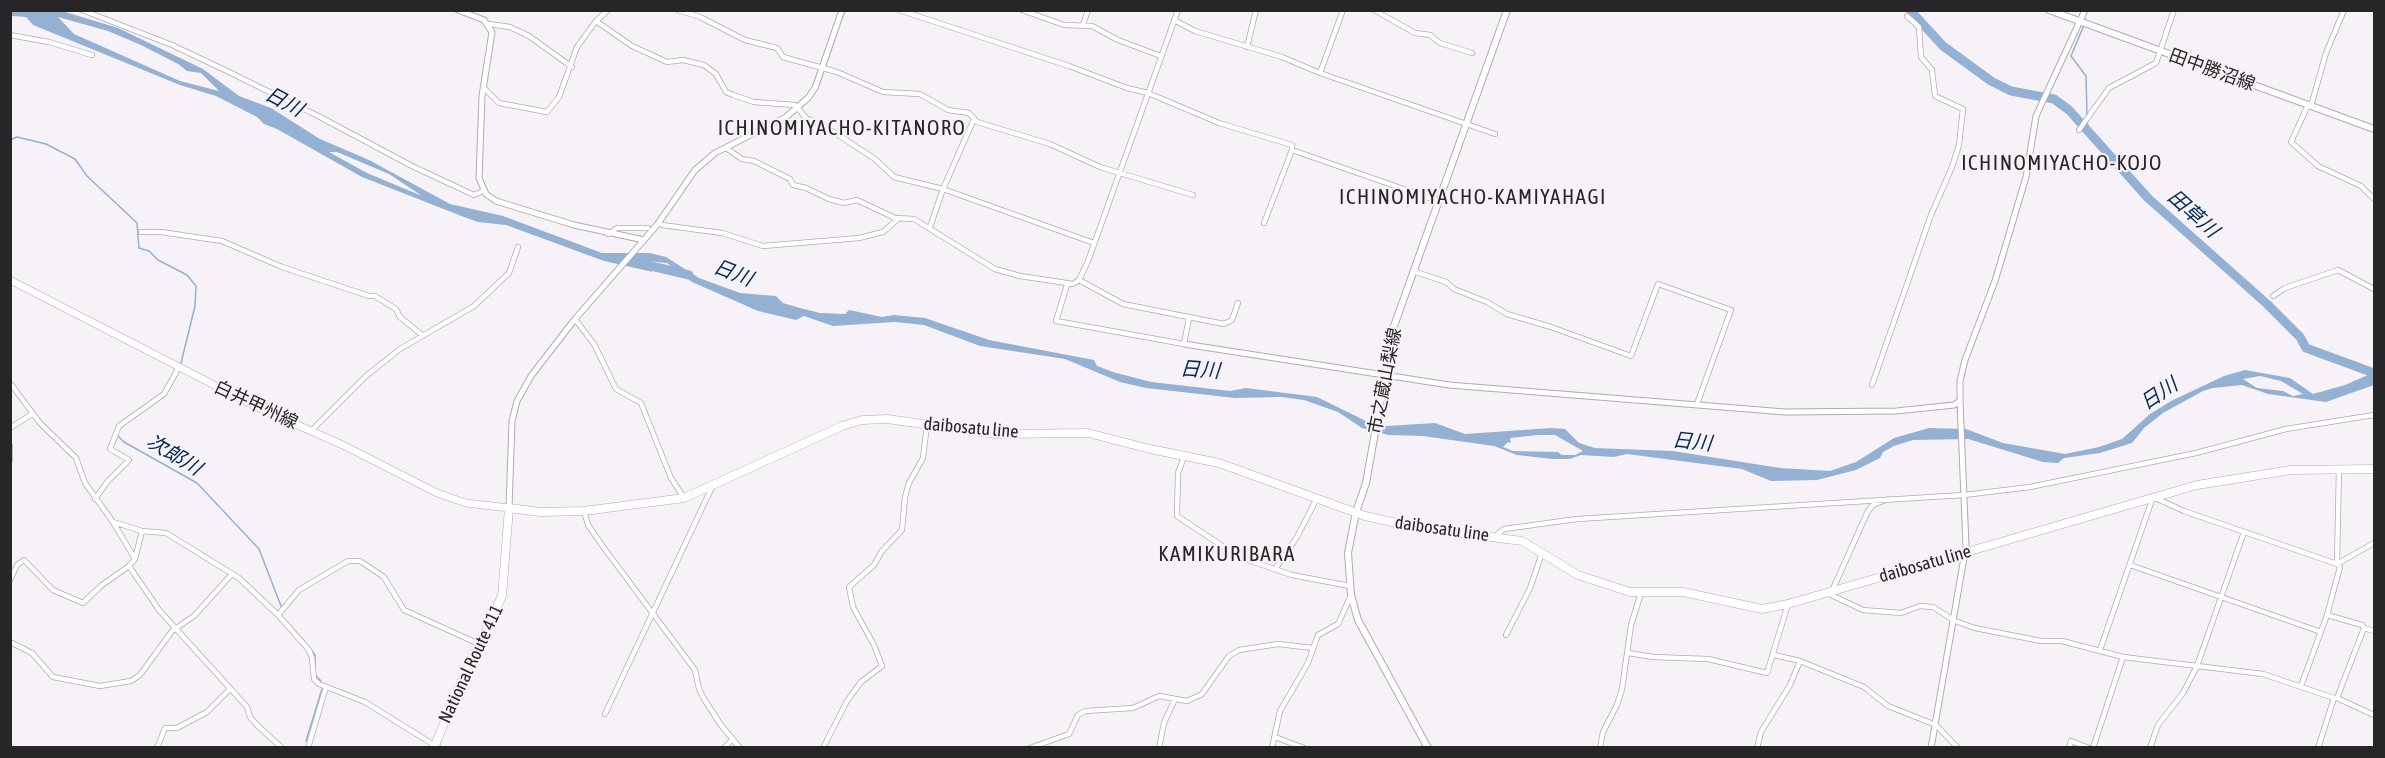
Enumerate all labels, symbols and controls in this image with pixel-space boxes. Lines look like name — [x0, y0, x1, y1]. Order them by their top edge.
street label: 田中勝沼線 — [2166, 44, 2258, 96]
water label: 日川 — [261, 82, 307, 122]
district label: ICHINOMIYACHO-KITANORO — [718, 115, 966, 141]
district label: ICHINOMIYACHO-KOJO — [1961, 150, 2163, 176]
district label: ICHINOMIYACHO-KAMIYAHAGI — [1339, 184, 1607, 210]
water label: 田草川 — [2163, 185, 2223, 243]
water label: 日川 — [710, 255, 756, 291]
street label: 市之蔵山梨線 — [1364, 326, 1406, 436]
water label: 日川 — [1179, 357, 1221, 383]
water label: 日川 — [2136, 373, 2182, 415]
street label: 白井甲州線 — [211, 376, 301, 434]
street label: daibosatu line — [923, 413, 1019, 443]
water label: 日川 — [1671, 428, 1713, 456]
water label: 次郎川 — [142, 429, 206, 481]
street label: daibosatu line — [1394, 512, 1490, 546]
district label: KAMIKURIBARA — [1158, 541, 1296, 567]
street label: daibosatu line — [1876, 541, 1974, 587]
street label: National Route 411 — [434, 601, 508, 727]

